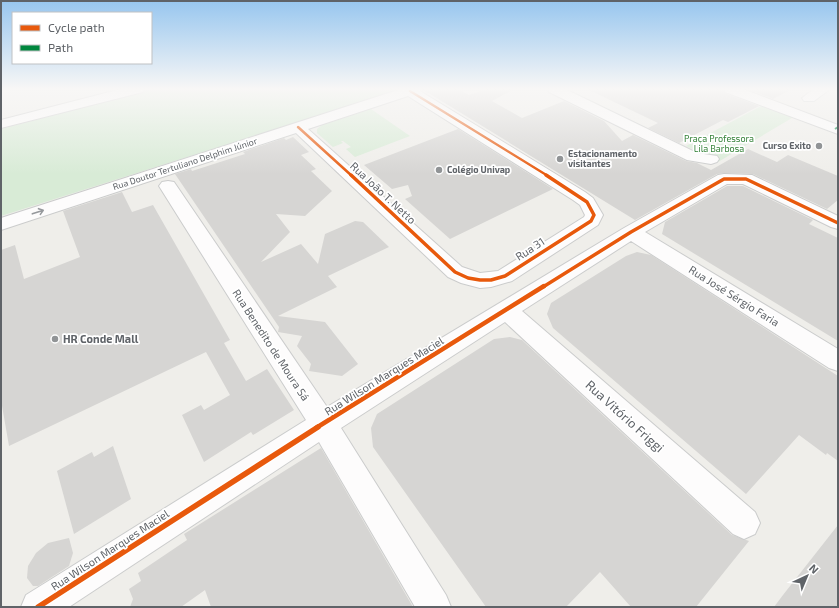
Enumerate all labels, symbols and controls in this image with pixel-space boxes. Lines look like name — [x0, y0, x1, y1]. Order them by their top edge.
legend — [12, 12, 152, 64]
text: Cycle path — [48, 20, 105, 34]
text: Path — [48, 40, 73, 54]
park label: Praça Professora Lila Barbosa — [684, 133, 754, 154]
street label: Rua Doutor Tertuliano Delphim Júnior — [111, 135, 259, 192]
place label: Curso Exito — [763, 140, 811, 151]
marker: Curso Exito — [814, 141, 824, 151]
place label: Estacionamento visitantes — [568, 148, 637, 169]
marker: Estacionamento visitantes — [555, 154, 565, 164]
street label: Rua João T. Netto — [348, 159, 419, 226]
place label: Colégio Univap — [447, 164, 511, 175]
marker: Colégio Univap — [434, 165, 444, 175]
one-way arrow — [31, 208, 44, 215]
street label: Rua 31 — [513, 234, 547, 263]
street label: Rua José Sérgio Faria — [687, 262, 782, 329]
street label: Rua Benedito de Moura Sá — [230, 286, 312, 403]
place label: HR Conde Mall — [63, 332, 139, 345]
street label: Rua Wilson Marques Maciel — [322, 333, 446, 418]
marker: HR Conde Mall — [50, 334, 60, 344]
street label: Rua Vitório Friggi — [582, 376, 668, 456]
street label: Rua Wilson Marques Maciel — [48, 506, 172, 593]
north arrow — [787, 556, 827, 596]
text: N — [807, 561, 822, 576]

